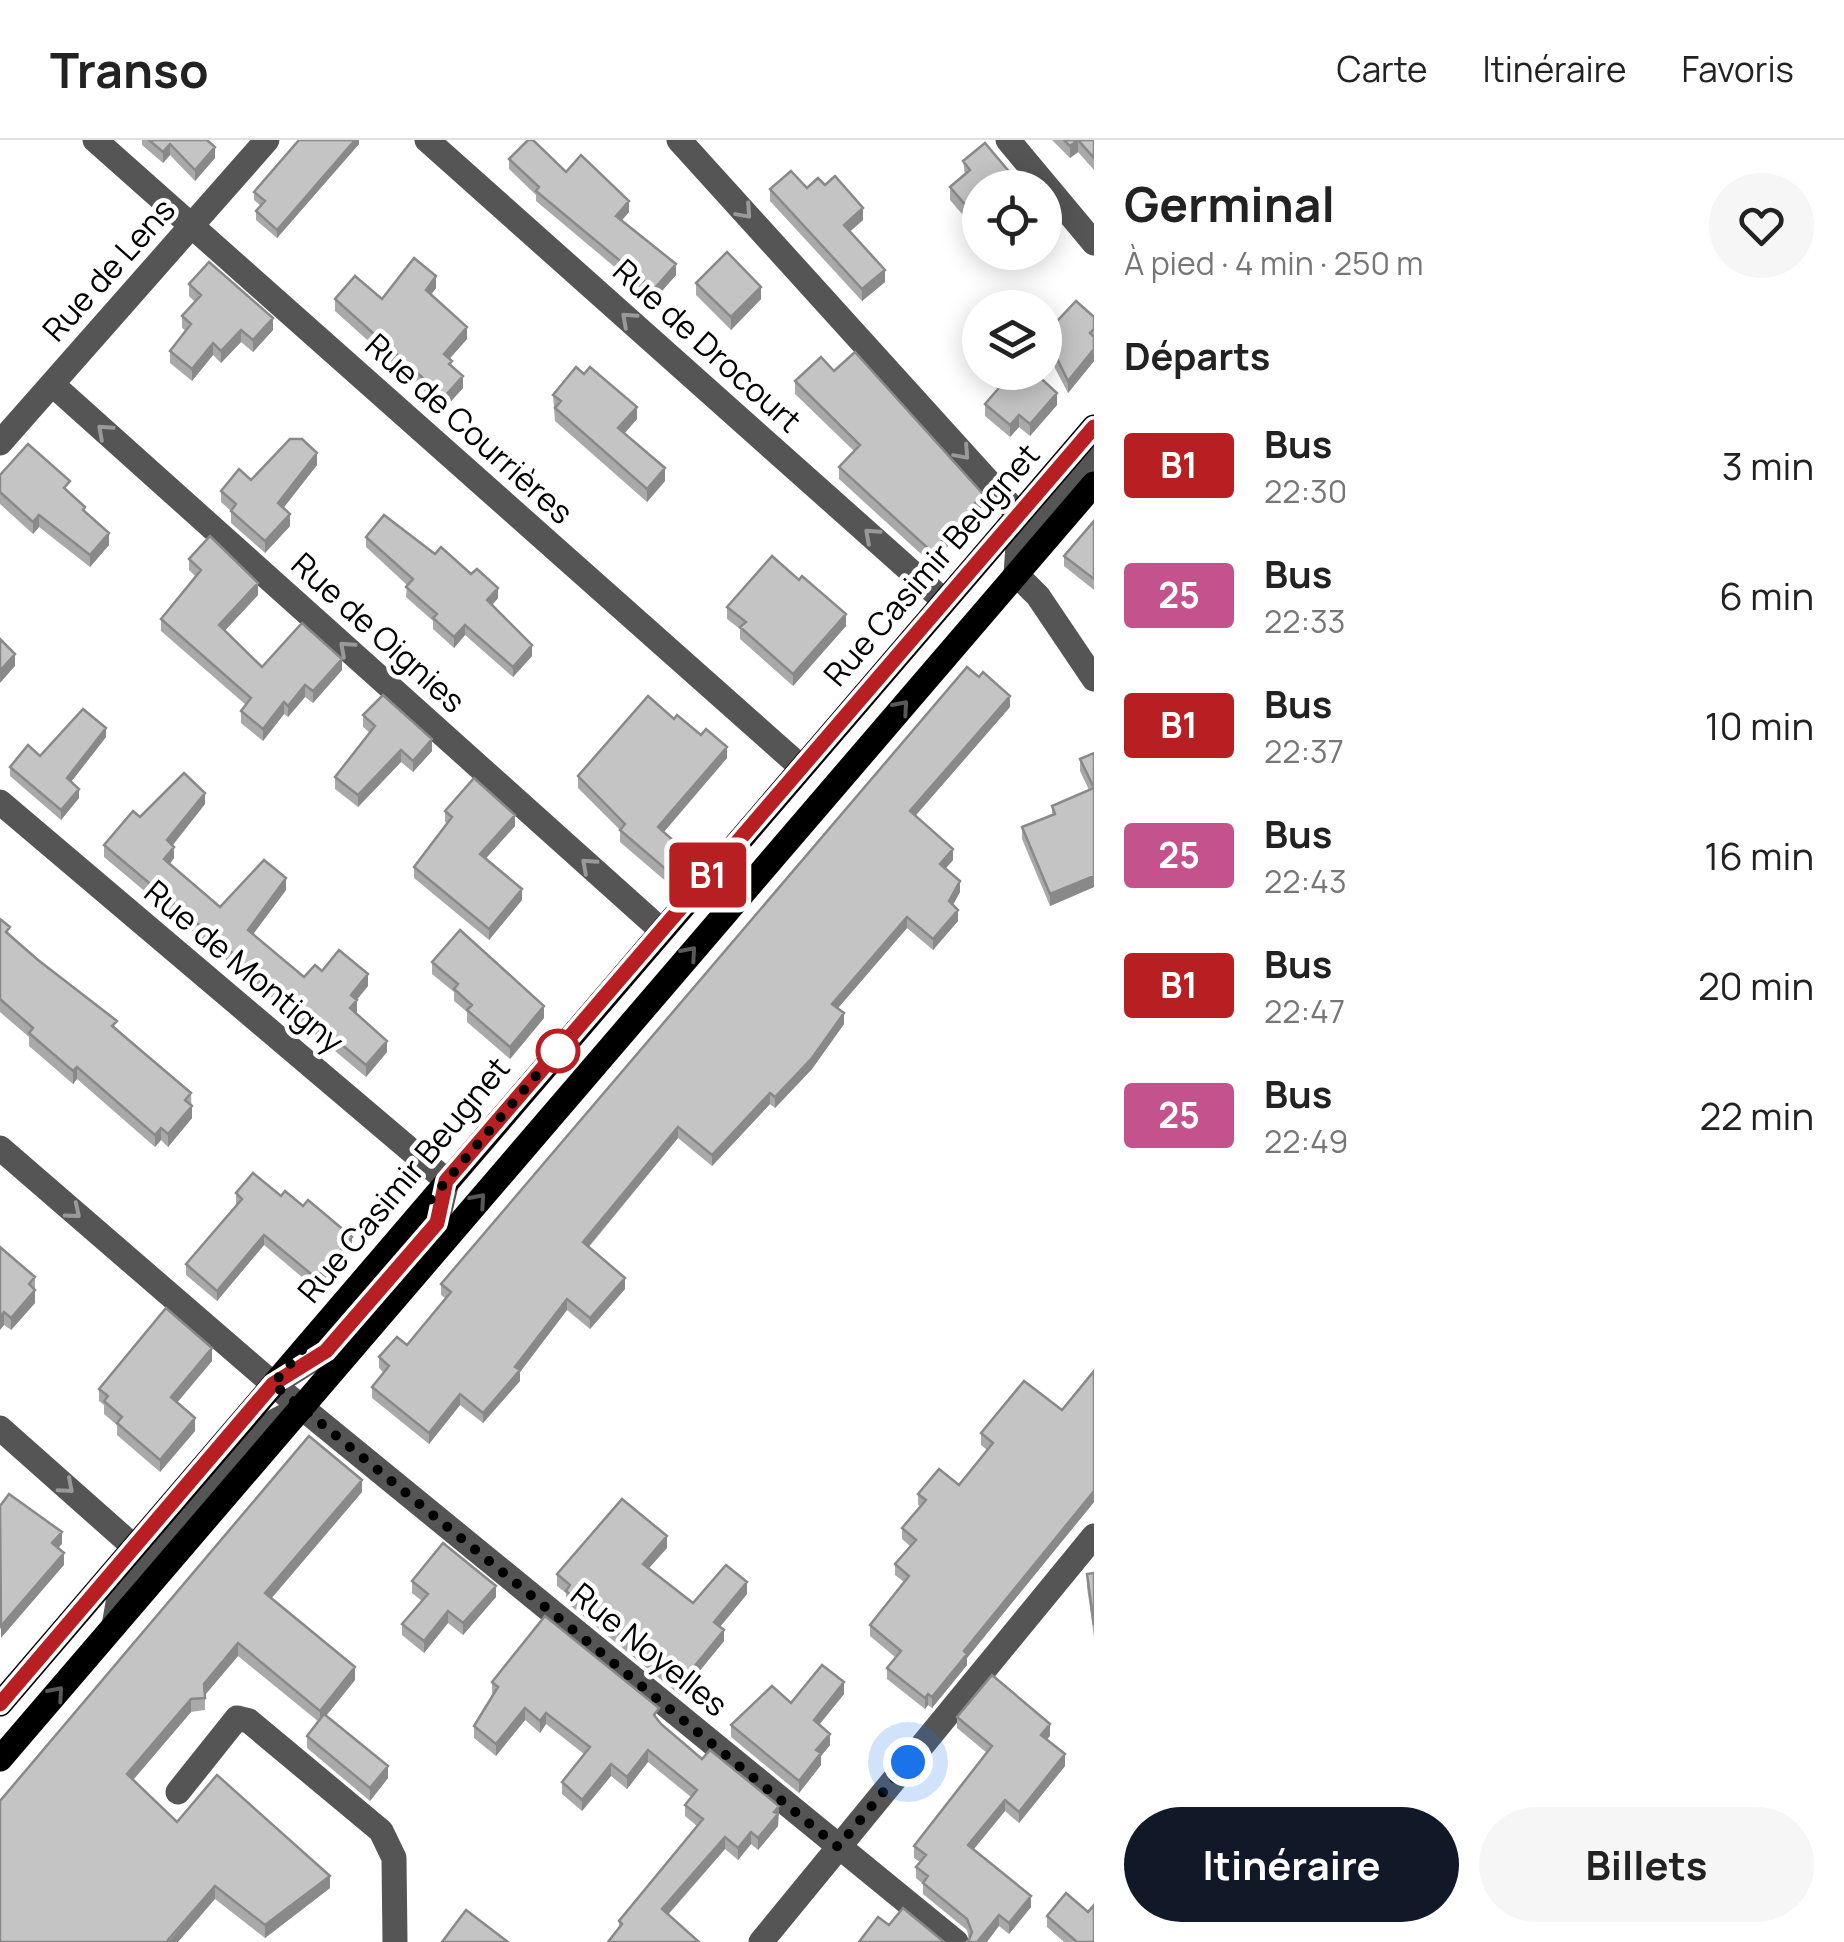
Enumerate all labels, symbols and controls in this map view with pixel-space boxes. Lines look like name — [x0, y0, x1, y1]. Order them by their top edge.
text: Transo — [50, 37, 209, 102]
text: Carte — [1337, 45, 1428, 93]
text: Itinéraire — [1483, 45, 1626, 93]
text: Favoris — [1681, 45, 1794, 93]
map controls — [962, 170, 1062, 390]
button: locate — [962, 170, 1062, 270]
text: Germinal — [1124, 171, 1335, 236]
button: heart — [1709, 173, 1814, 278]
street label: Rue de Lens — [32, 188, 184, 350]
one-way arrow — [733, 200, 751, 219]
text: À pied · 4 min · 250 m — [1124, 241, 1424, 285]
street label: Rue de Drocourt — [604, 249, 811, 442]
button: layers — [962, 290, 1062, 390]
one-way arrow — [621, 313, 640, 331]
street label: Rue de Courrières — [356, 323, 583, 533]
text: Départs — [1124, 329, 1270, 381]
text: Bus — [1264, 417, 1332, 469]
one-way arrow — [97, 424, 116, 442]
street label: Rue Casimir Beugnet — [813, 434, 1049, 695]
text: 3 min — [1722, 439, 1814, 491]
one-way arrow — [951, 441, 969, 460]
text: B1 — [1160, 441, 1198, 489]
text: 22:30 — [1264, 469, 1347, 513]
one-way arrow — [864, 529, 882, 547]
street label: Rue de Oignies — [282, 542, 475, 722]
text: Bus — [1264, 547, 1332, 599]
text: 6 min — [1719, 569, 1814, 621]
text: 25 — [1158, 571, 1200, 619]
text: 22:33 — [1264, 599, 1345, 643]
one-way arrow — [339, 642, 358, 660]
text: Bus — [1264, 677, 1332, 729]
text: 10 min — [1705, 699, 1814, 751]
one-way arrow — [891, 700, 909, 719]
text: B1 — [1160, 701, 1198, 749]
text: 22:37 — [1264, 729, 1344, 773]
text: Bus — [1264, 807, 1332, 859]
text: 16 min — [1704, 829, 1814, 881]
text: 25 — [1158, 831, 1200, 879]
line badge: B1 — [663, 842, 753, 908]
text: B1 — [689, 851, 727, 899]
one-way arrow — [581, 859, 600, 877]
text: 22:43 — [1264, 859, 1347, 903]
street label: Rue de Montigny — [136, 870, 354, 1063]
text: Bus — [1264, 937, 1332, 989]
one-way arrow — [679, 947, 697, 965]
text: 20 min — [1698, 959, 1814, 1011]
text: B1 — [1160, 961, 1198, 1009]
text: 22:47 — [1264, 989, 1345, 1033]
unlabelled marker — [537, 1030, 579, 1072]
street label: Rue Casimir Beugnet — [287, 1047, 519, 1312]
text: Bus — [1264, 1067, 1332, 1119]
text: 22 min — [1699, 1089, 1814, 1141]
text: 25 — [1158, 1091, 1200, 1139]
text: 22:49 — [1264, 1119, 1348, 1163]
one-way arrow — [467, 1194, 485, 1212]
one-way arrow — [63, 1200, 81, 1218]
one-way arrow — [56, 1476, 74, 1494]
street label: Rue Noyelles — [562, 1572, 737, 1726]
one-way arrow — [46, 1686, 64, 1704]
your location — [883, 1737, 933, 1787]
button: Itinéraire — [1124, 1807, 1459, 1922]
button: Billets — [1479, 1807, 1814, 1922]

